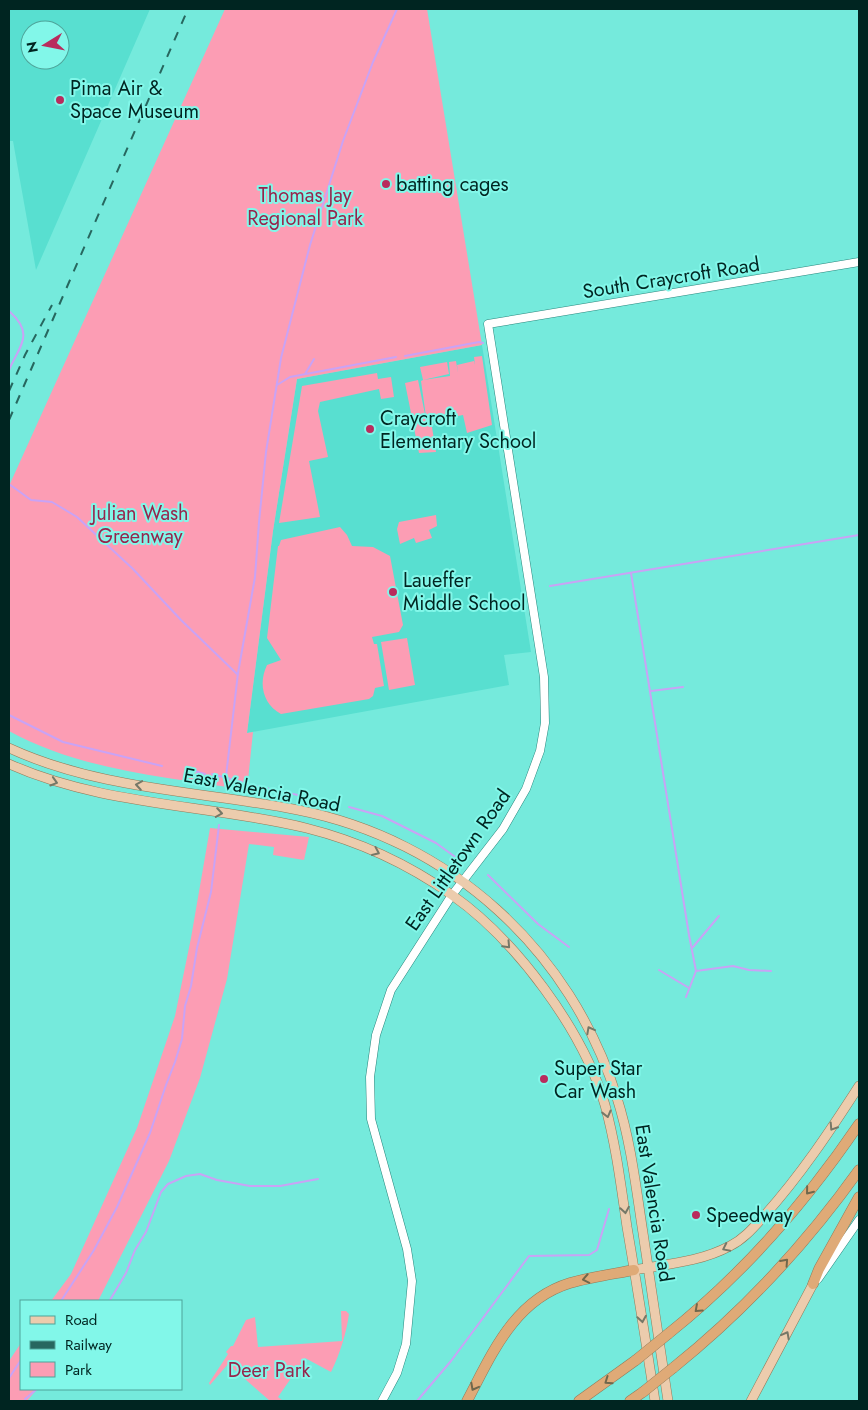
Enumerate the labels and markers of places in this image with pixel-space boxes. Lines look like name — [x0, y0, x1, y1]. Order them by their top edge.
place label: Pima Air & Space Museum — [70, 74, 199, 126]
marker: Pima Air & Space Museum — [54, 94, 66, 106]
place label: batting cages — [396, 170, 509, 199]
marker: batting cages — [380, 178, 392, 190]
place label: Craycroft Elementary School — [380, 404, 536, 456]
marker: Craycroft Elementary School — [364, 423, 376, 435]
place label: Laueffer Middle School — [403, 566, 526, 618]
marker: Laueffer Middle School — [387, 586, 399, 598]
place label: Super Star Car Wash — [554, 1054, 642, 1106]
marker: Super Star Car Wash — [538, 1073, 550, 1085]
place label: Speedway — [706, 1201, 792, 1230]
marker: Speedway — [690, 1209, 702, 1221]

